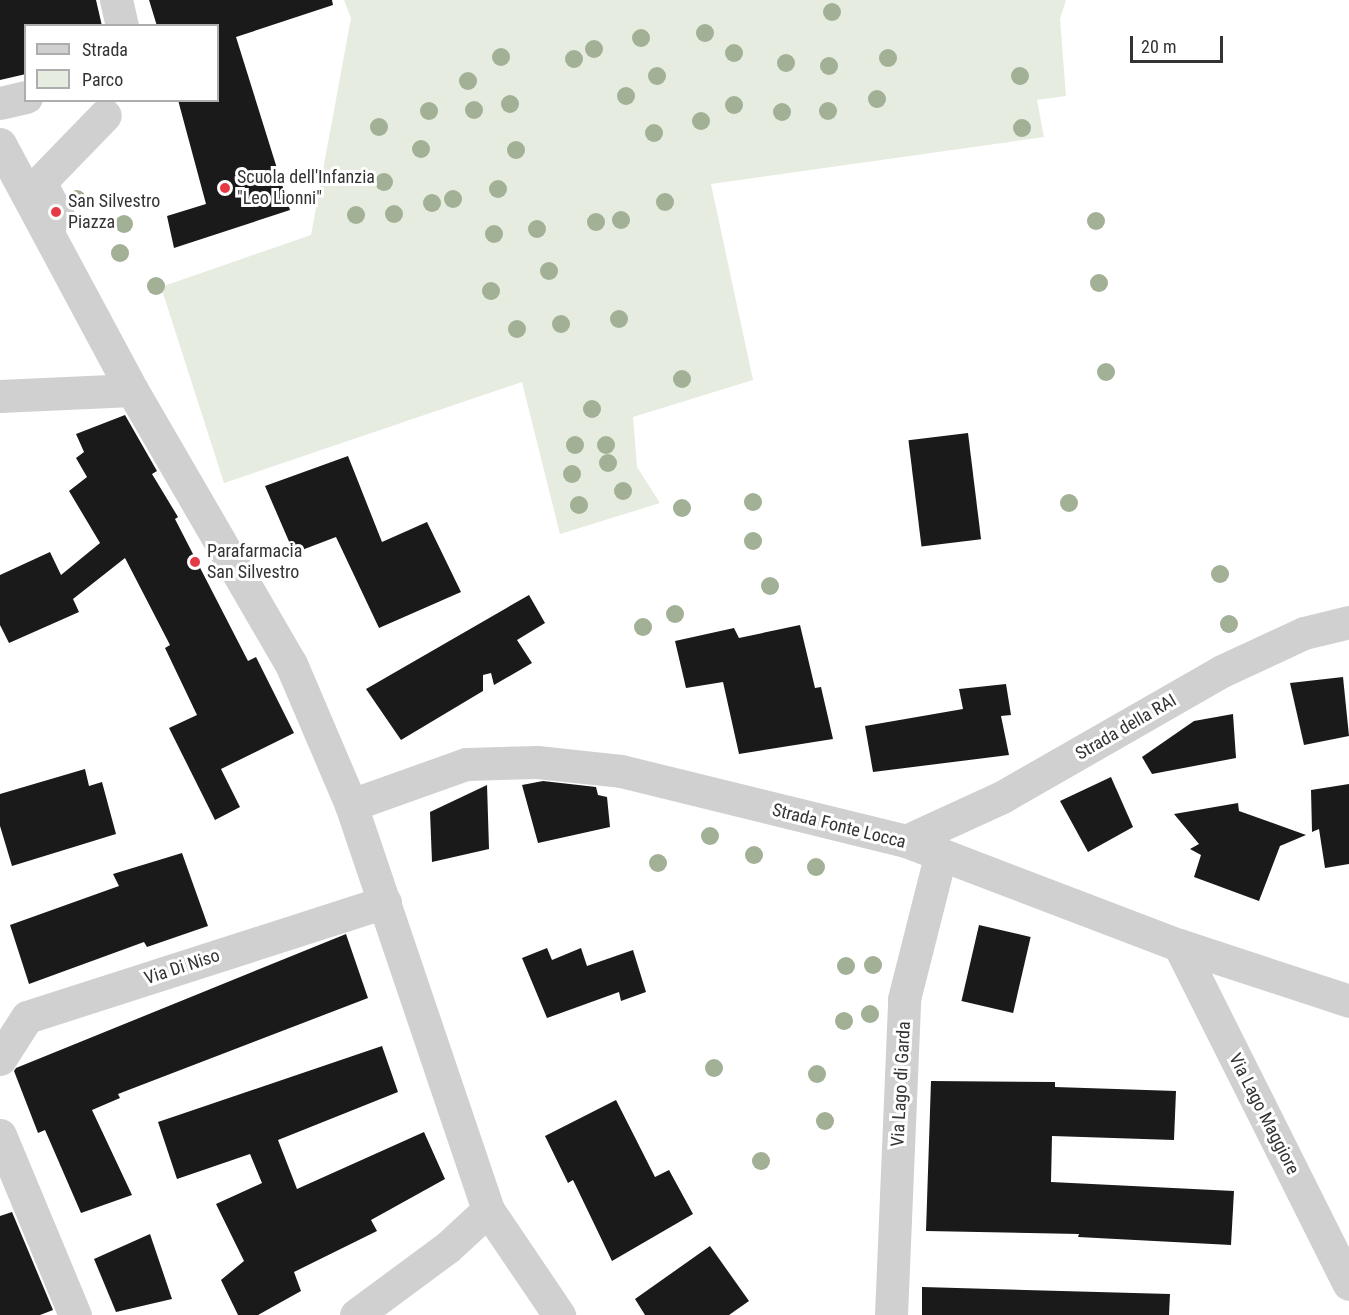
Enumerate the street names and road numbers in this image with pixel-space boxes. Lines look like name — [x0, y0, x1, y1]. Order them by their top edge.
street label: Strada della RAI — [1072, 689, 1180, 765]
street label: Strada Fonte Locca — [770, 799, 908, 853]
street label: Via Di Niso — [142, 945, 222, 989]
street label: Via Lago di Garda — [887, 1021, 915, 1147]
street label: Via Lago Maggiore — [1224, 1050, 1304, 1178]

